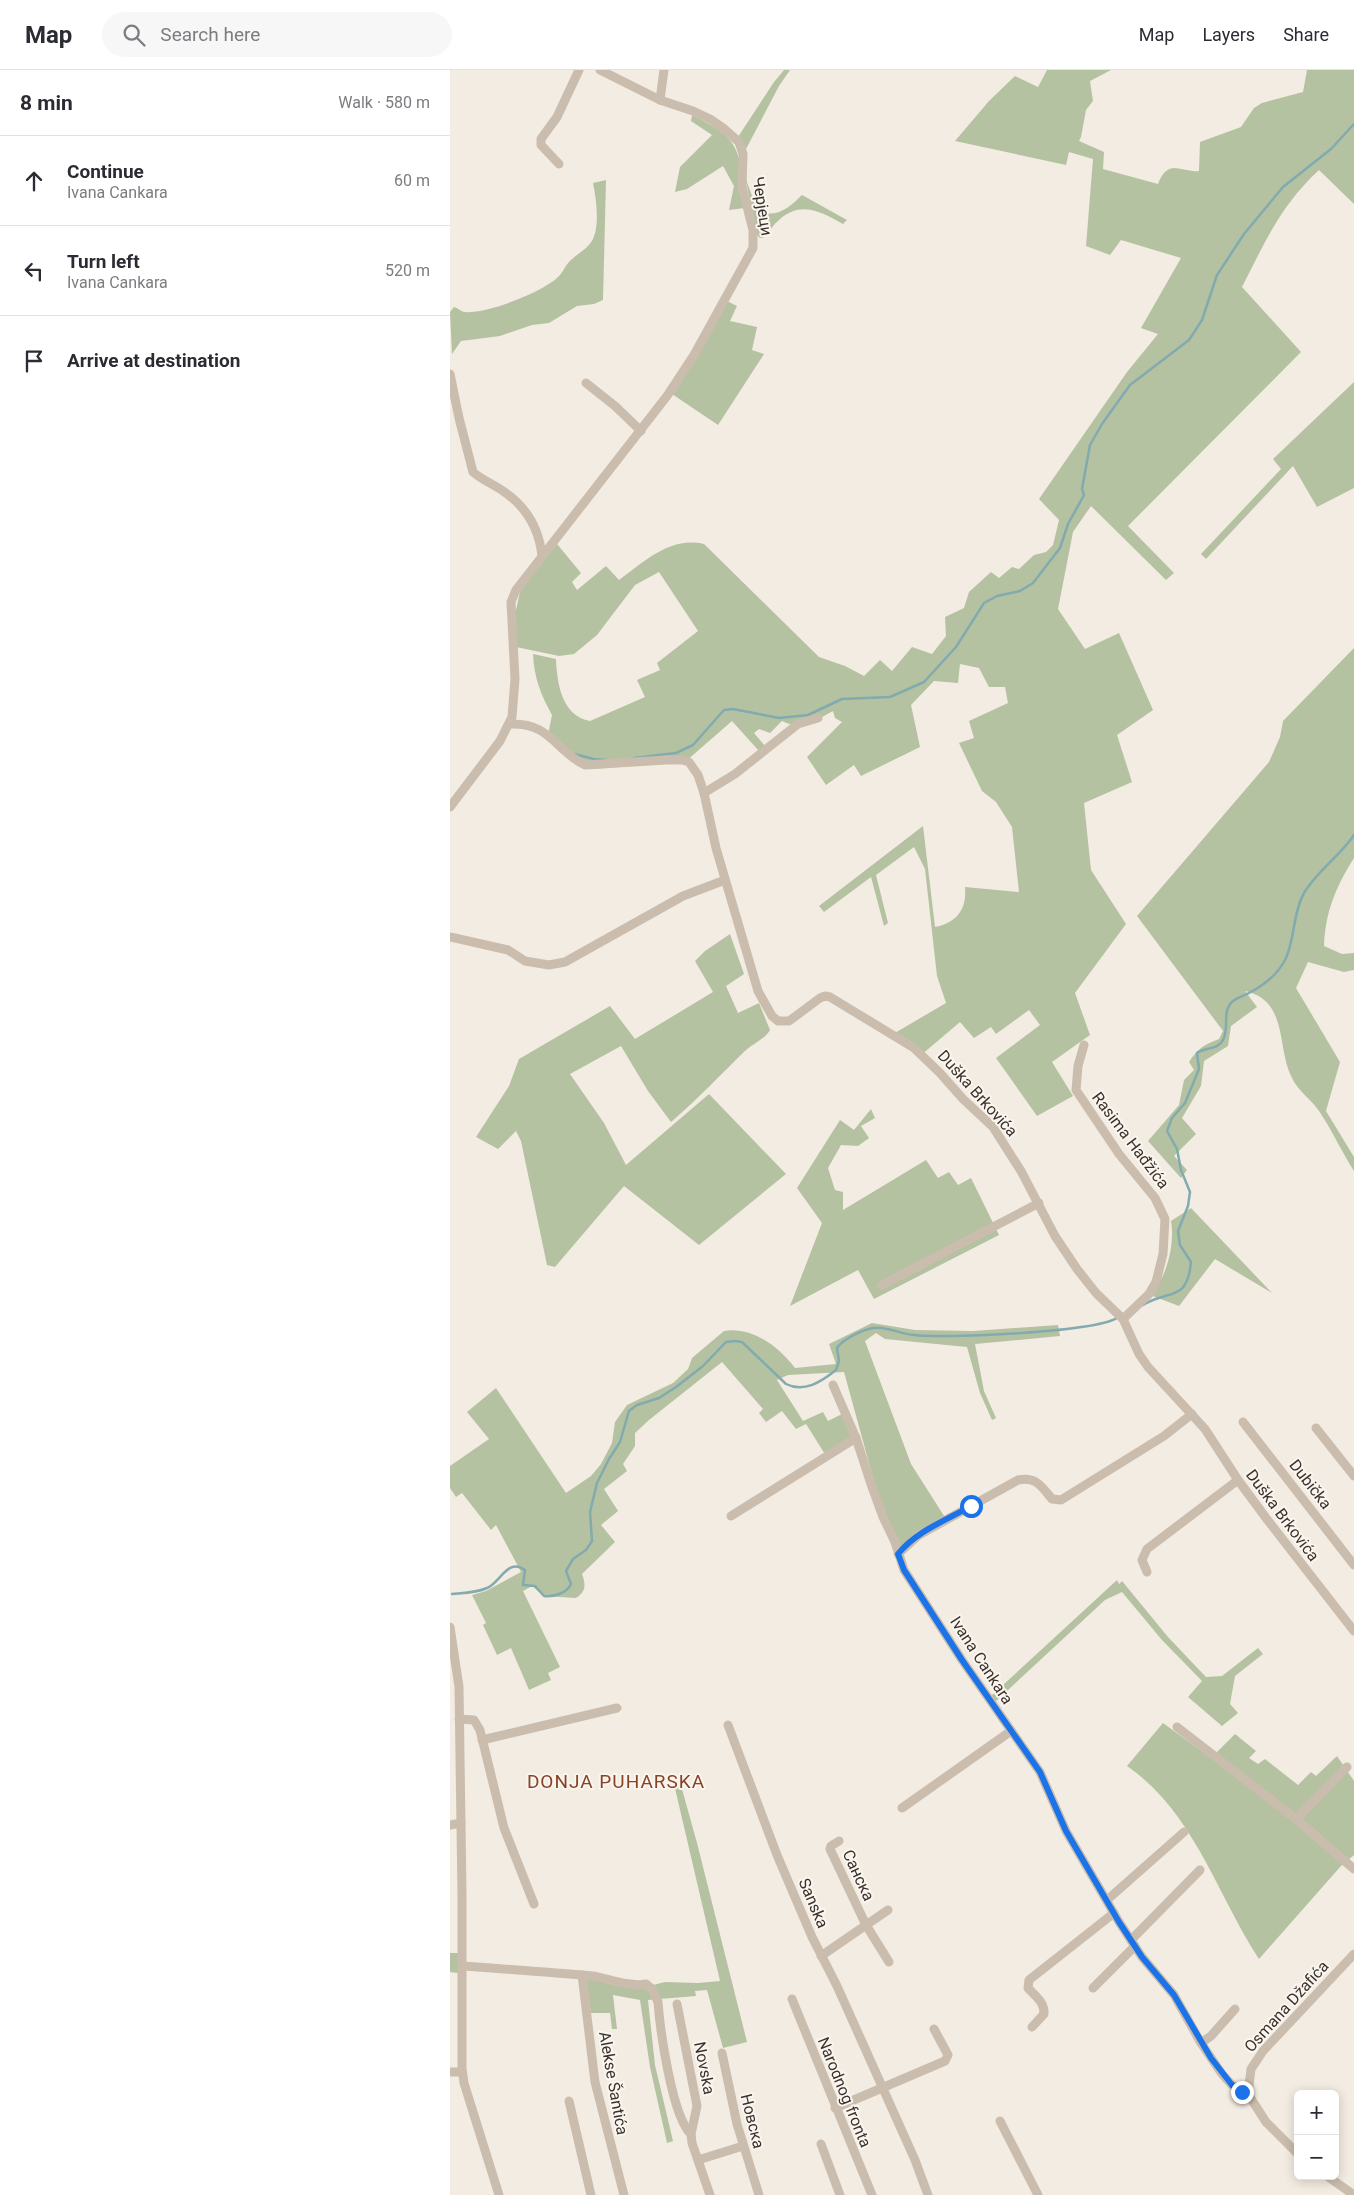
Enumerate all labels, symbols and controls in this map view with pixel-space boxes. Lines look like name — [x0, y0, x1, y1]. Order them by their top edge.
search box — [102, 12, 452, 57]
text: Map — [25, 21, 72, 49]
icon: search — [120, 21, 148, 49]
text: Search here — [160, 23, 260, 46]
text: Map — [1139, 24, 1174, 45]
text: Layers — [1202, 24, 1255, 45]
text: Share — [1283, 24, 1329, 45]
text: 8 min — [20, 91, 73, 115]
text: Walk · 580 m — [338, 93, 430, 112]
text: Continue — [67, 160, 144, 183]
icon: ahead — [20, 167, 48, 195]
text: 60 m — [394, 171, 430, 190]
street label: Черјеци — [748, 175, 777, 237]
text: Ivana Cankara — [67, 183, 168, 202]
text: Turn left — [67, 250, 140, 273]
icon: left — [20, 257, 48, 285]
text: 520 m — [385, 261, 430, 280]
text: Ivana Cankara — [67, 273, 168, 292]
icon: arrive — [20, 347, 48, 375]
text: Arrive at destination — [67, 349, 240, 372]
street label: Duška Brkovića — [934, 1046, 1021, 1140]
street label: Rasima Hađžića — [1088, 1088, 1173, 1192]
street label: Dubička — [1285, 1456, 1336, 1513]
street label: Duška Brkovića — [1242, 1466, 1323, 1565]
route start — [960, 1495, 983, 1518]
street label: Ivana Cankara — [946, 1613, 1017, 1708]
district label: DONJA PUHARSKA — [527, 1770, 705, 1793]
street label: Санска — [839, 1847, 879, 1904]
street label: Sanska — [795, 1875, 832, 1931]
street label: Osmana Džafića — [1240, 1957, 1332, 2056]
street label: Alekse Šantića — [595, 2030, 633, 2136]
street label: Narodnog fronta — [814, 2034, 875, 2150]
street label: Novska — [690, 2040, 719, 2096]
route end — [1231, 2081, 1254, 2104]
map controls — [1294, 2090, 1339, 2180]
button: + — [1294, 2090, 1339, 2135]
street label: Новска — [737, 2092, 768, 2150]
button: − — [1294, 2135, 1339, 2180]

